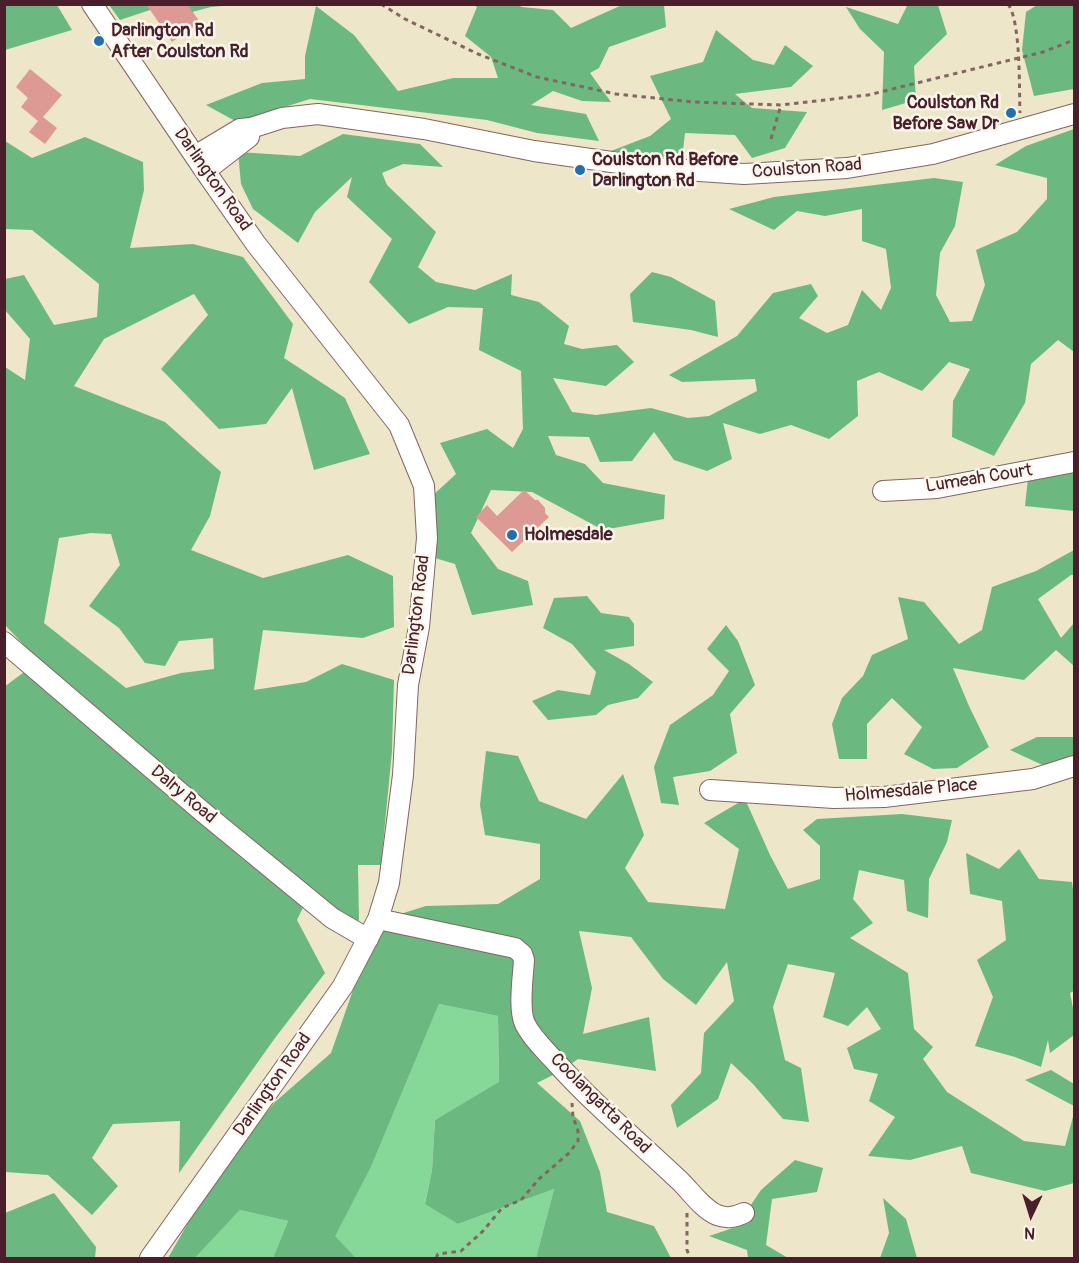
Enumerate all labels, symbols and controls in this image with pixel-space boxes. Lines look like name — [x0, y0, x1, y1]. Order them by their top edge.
place label: Darlington Rd After Coulston Rd — [111, 20, 249, 63]
marker: Darlington Rd After Coulston Rd — [92, 34, 106, 48]
place label: Coulston Rd Before Saw Dr — [893, 92, 999, 134]
marker: Coulston Rd Before Saw Dr — [1004, 106, 1018, 120]
street label: Darlington Road — [169, 124, 255, 236]
place label: Coulston Rd Before Darlington Rd — [592, 149, 738, 192]
street label: Coulston Road — [751, 154, 863, 184]
marker: Coulston Rd Before Darlington Rd — [573, 163, 587, 177]
street label: Lumeah Court — [924, 460, 1034, 498]
place label: Holmesdale — [524, 524, 613, 546]
marker: Holmesdale — [505, 528, 519, 542]
street label: Darlington Road — [399, 554, 435, 676]
street label: Dalry Road — [146, 761, 220, 829]
street label: Holmesdale Place — [844, 774, 978, 808]
street label: Darlington Road — [230, 1029, 316, 1141]
street label: Coolangatta Road — [545, 1049, 655, 1159]
north arrow — [1001, 1185, 1061, 1245]
text: N — [1024, 1223, 1036, 1243]

